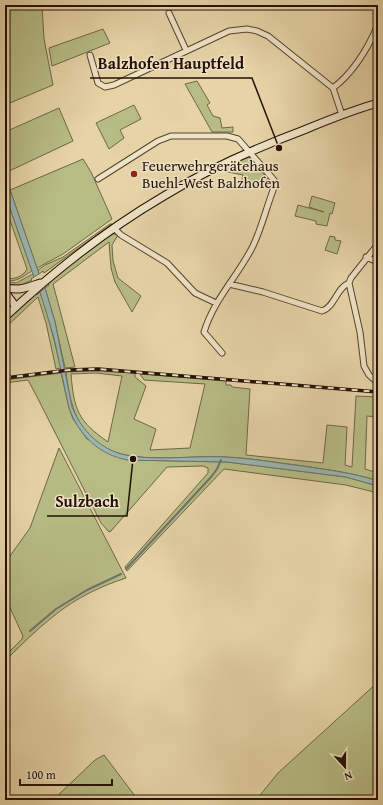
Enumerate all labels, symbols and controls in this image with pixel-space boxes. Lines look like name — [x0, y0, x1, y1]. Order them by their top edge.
callout: Balzhofen Hauptfeld — [90, 50, 252, 78]
text: Balzhofen Hauptfeld — [98, 51, 245, 75]
place label: Feuerwehrgerätehaus Buehl-West Balzhofen — [142, 155, 280, 193]
marker: Feuerwehrgerätehaus Buehl-West Balzhofen — [129, 169, 139, 179]
callout: Sulzbach — [47, 488, 127, 516]
text: Sulzbach — [55, 489, 119, 513]
north arrow — [325, 747, 365, 787]
scale bar — [20, 761, 112, 787]
text: 100 m — [26, 766, 56, 783]
text: N — [342, 768, 355, 785]

